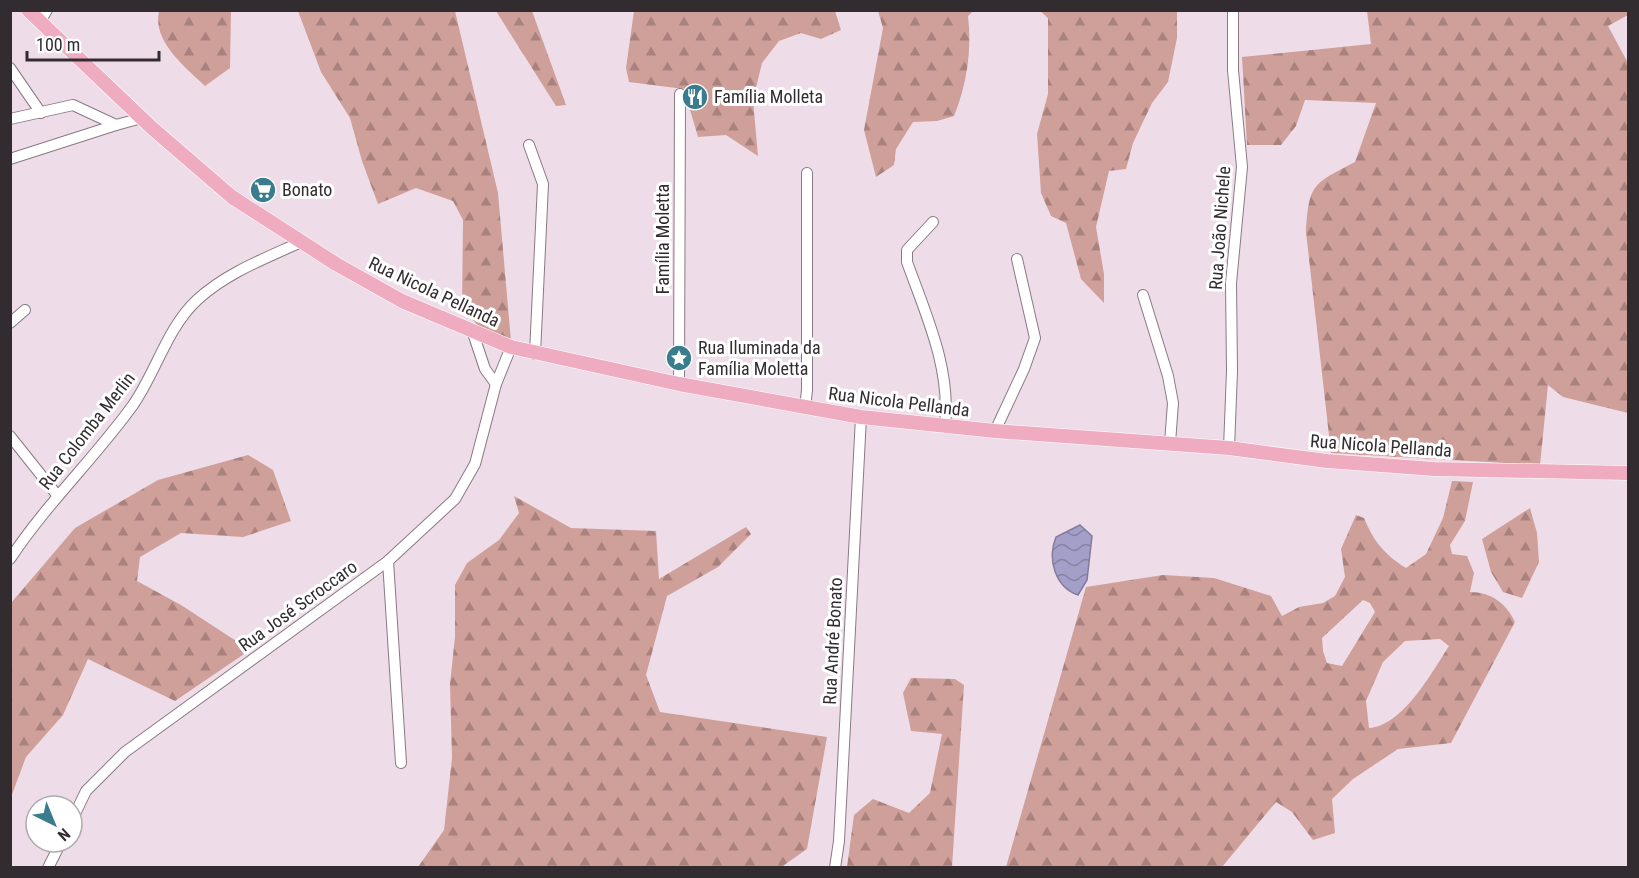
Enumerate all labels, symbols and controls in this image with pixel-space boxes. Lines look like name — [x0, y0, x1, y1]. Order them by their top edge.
scale bar — [27, 24, 159, 62]
text: 100 m — [36, 34, 80, 55]
restaurant icon: Família Molleta — [680, 82, 710, 112]
place label: Família Molleta — [714, 86, 823, 107]
street label: Rua João Nichele — [1205, 165, 1234, 290]
supermarket icon: Bonato — [248, 175, 278, 205]
place label: Bonato — [282, 179, 332, 200]
street label: Família Moletta — [652, 184, 673, 294]
street label: Rua Nicola Pellanda — [365, 252, 503, 331]
place label: Rua Iluminada da Família Moletta — [698, 337, 821, 379]
place icon: Rua Iluminada da Família Moletta — [664, 343, 694, 373]
street label: Rua Colomba Merlin — [34, 368, 139, 494]
street label: Rua Nicola Pellanda — [827, 382, 971, 421]
street label: Rua Nicola Pellanda — [1309, 430, 1453, 461]
street label: Rua José Scroccaro — [234, 556, 361, 656]
street label: Rua André Bonato — [819, 577, 846, 705]
north arrow — [24, 794, 84, 854]
text: N — [54, 824, 74, 845]

